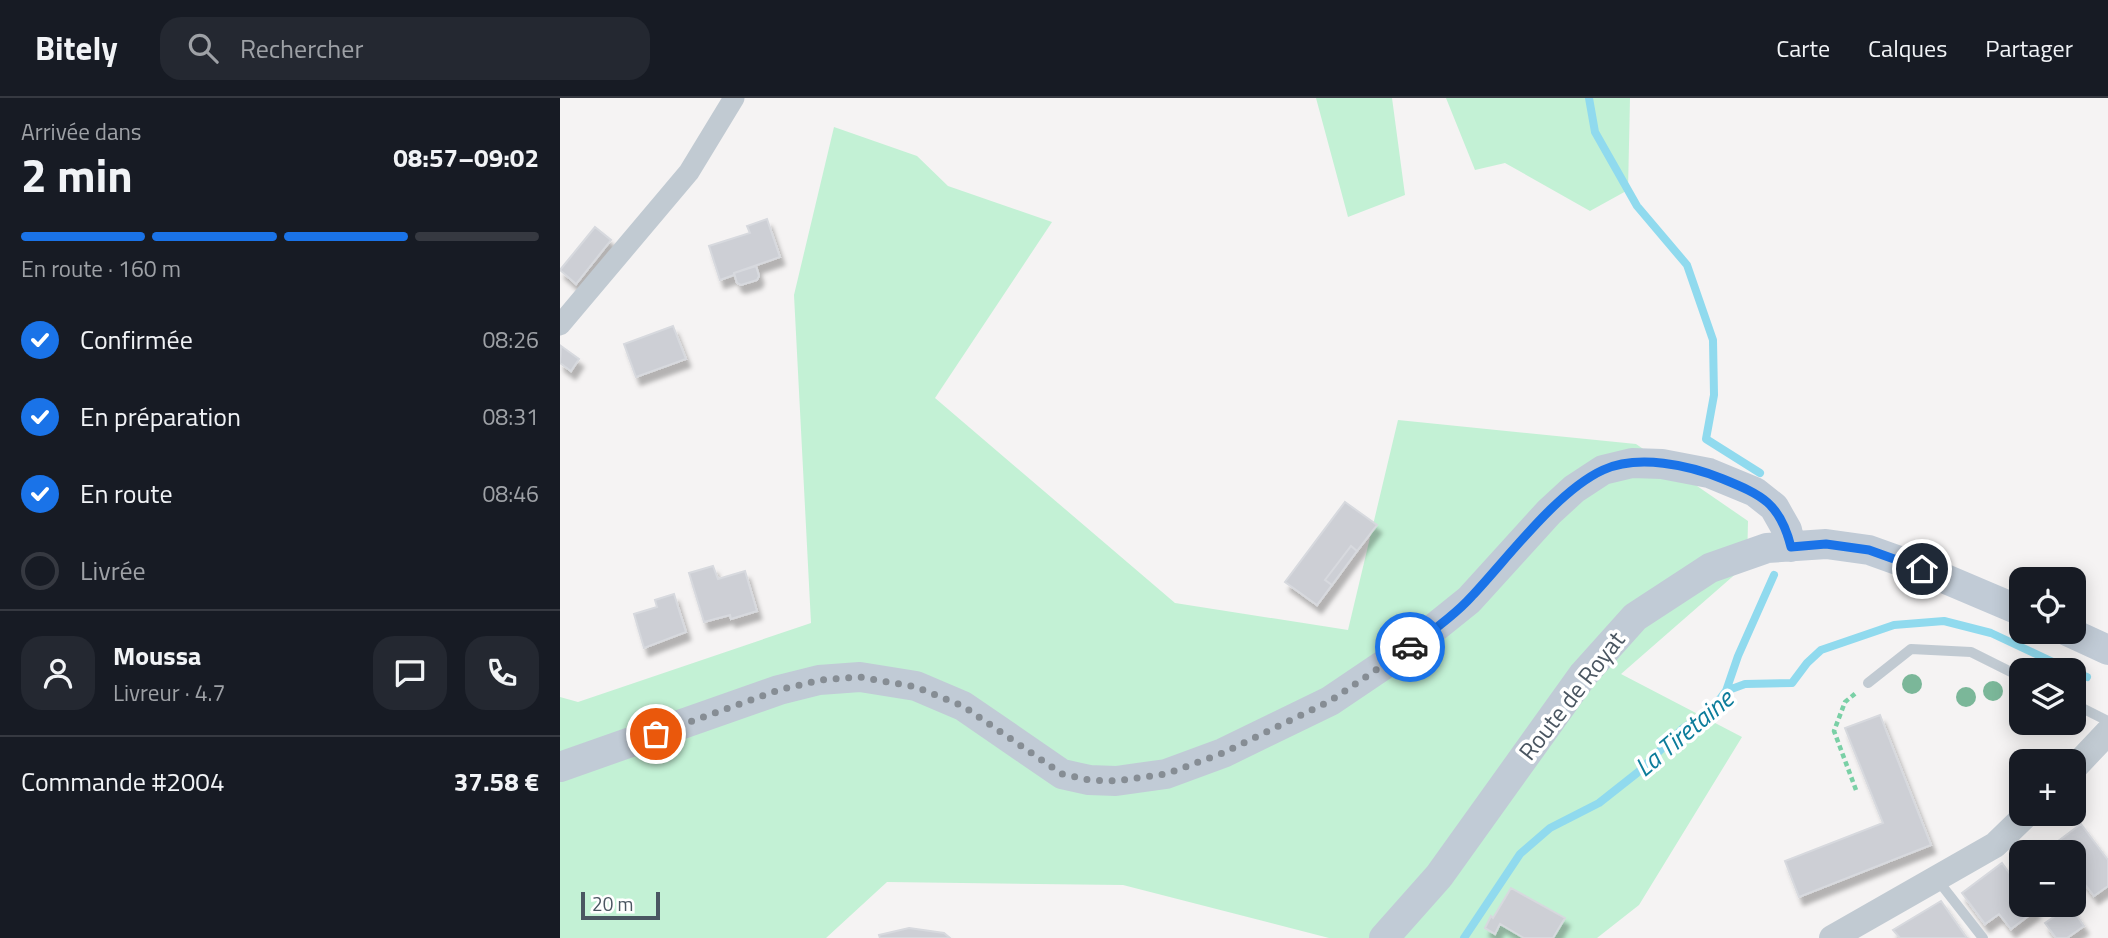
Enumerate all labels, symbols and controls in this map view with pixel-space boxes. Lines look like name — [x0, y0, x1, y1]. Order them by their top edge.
search box — [160, 17, 650, 80]
text: Bitely — [35, 23, 118, 73]
icon: search — [184, 29, 222, 67]
text: Rechercher — [240, 29, 363, 68]
text: Carte — [1776, 30, 1830, 66]
text: Calques — [1868, 30, 1947, 66]
text: Partager — [1985, 30, 2073, 66]
text: Arrivée dans — [21, 114, 142, 149]
text: 08:57–09:02 — [393, 138, 539, 177]
text: 2 min — [21, 140, 133, 210]
text: En route · 160 m — [21, 251, 181, 286]
text: Confirmée — [80, 320, 193, 359]
icon: check — [21, 321, 59, 359]
text: 08:26 — [482, 322, 539, 357]
text: En préparation — [80, 397, 241, 436]
icon: check — [21, 398, 59, 436]
text: 08:31 — [482, 399, 539, 434]
text: En route — [80, 474, 173, 513]
icon: check — [21, 475, 59, 513]
text: 08:46 — [482, 476, 539, 511]
pin — [1892, 539, 1952, 599]
icon: home — [1903, 550, 1941, 588]
text: Livrée — [80, 551, 146, 590]
map controls — [2009, 567, 2086, 917]
button: locate — [2009, 567, 2086, 644]
courier — [1375, 612, 1445, 682]
street label: Route de Royat — [1509, 623, 1633, 767]
icon: car — [1391, 628, 1429, 666]
button: person — [21, 636, 95, 710]
text: Moussa — [113, 636, 201, 675]
button: chat — [373, 636, 447, 710]
button: phone — [465, 636, 539, 710]
button: layers — [2009, 658, 2086, 735]
text: Livreur · 4.7 — [113, 675, 225, 710]
water label: La Tiretaine — [1626, 678, 1743, 786]
pin — [626, 704, 686, 764]
icon: bag — [637, 715, 675, 753]
button: + — [2009, 749, 2086, 826]
text: Commande #2004 — [21, 762, 224, 801]
text: 37.58 € — [454, 762, 539, 801]
button: − — [2009, 840, 2086, 917]
scale bar — [581, 889, 660, 921]
text: 20 m — [592, 889, 633, 918]

